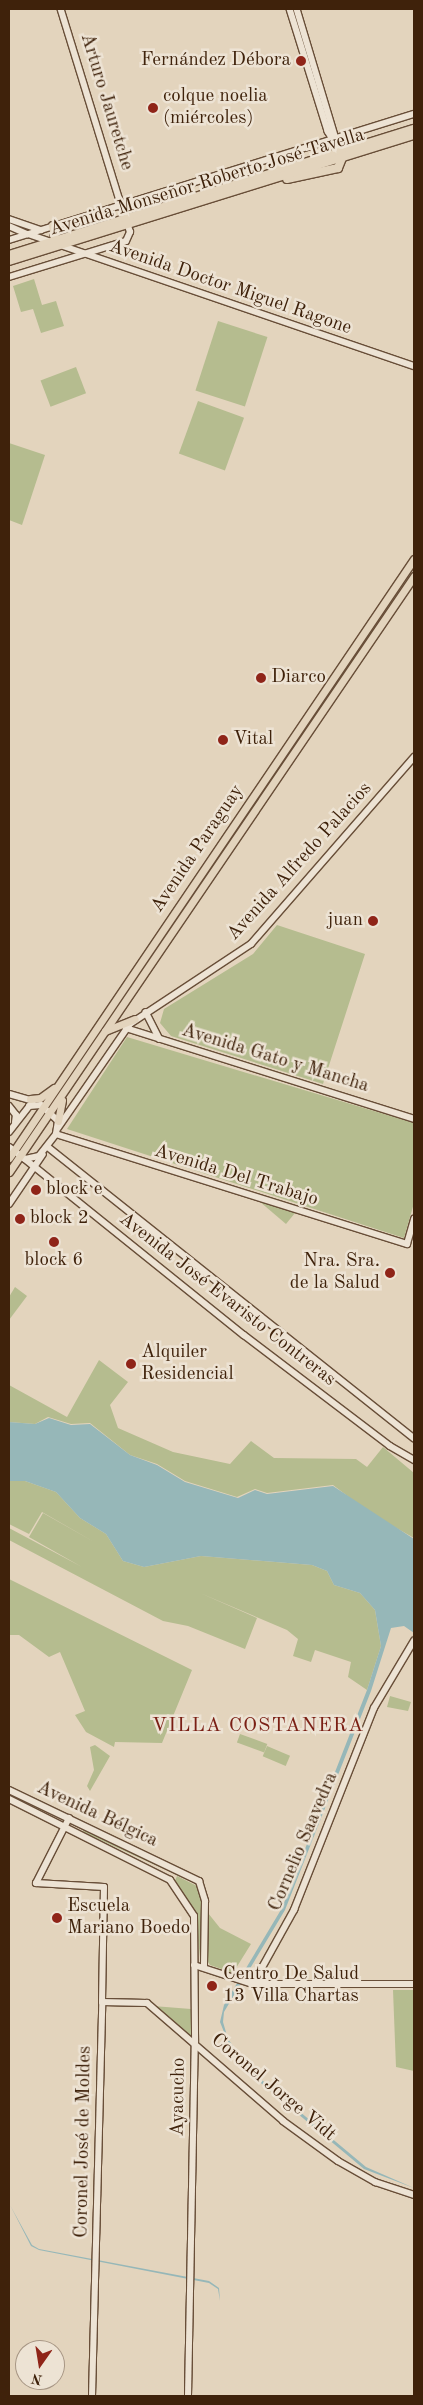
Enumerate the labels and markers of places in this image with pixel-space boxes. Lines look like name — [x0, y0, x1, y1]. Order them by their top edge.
place label: Fernández Débora — [141, 50, 291, 72]
marker: Fernández Débora — [295, 55, 307, 67]
place label: colque noelia (miércoles) — [163, 86, 268, 130]
marker: colque noelia (miércoles) — [147, 102, 159, 114]
place label: Diarco — [271, 667, 326, 689]
marker: Diarco — [255, 672, 267, 684]
place label: Vital — [233, 729, 273, 751]
marker: Vital — [217, 734, 229, 746]
place label: juan — [327, 910, 363, 932]
marker: juan — [367, 915, 379, 927]
place label: block e — [46, 1179, 103, 1201]
marker: block e — [30, 1184, 42, 1196]
place label: block 2 — [30, 1208, 89, 1230]
marker: block 2 — [14, 1213, 26, 1225]
marker: block 6 — [48, 1236, 60, 1248]
place label: block 6 — [25, 1250, 83, 1272]
place label: Nra. Sra. de la Salud — [290, 1251, 380, 1295]
marker: Nra. Sra. de la Salud — [384, 1267, 396, 1279]
place label: Alquiler Residencial — [141, 1342, 234, 1386]
marker: Alquiler Residencial — [125, 1358, 137, 1370]
place label: Escuela Mariano Boedo — [67, 1896, 190, 1940]
marker: Escuela Mariano Boedo — [51, 1912, 63, 1924]
place label: Centro De Salud 13 Villa Chartas — [223, 1964, 359, 2008]
marker: Centro De Salud 13 Villa Chartas — [205, 1979, 219, 1993]

